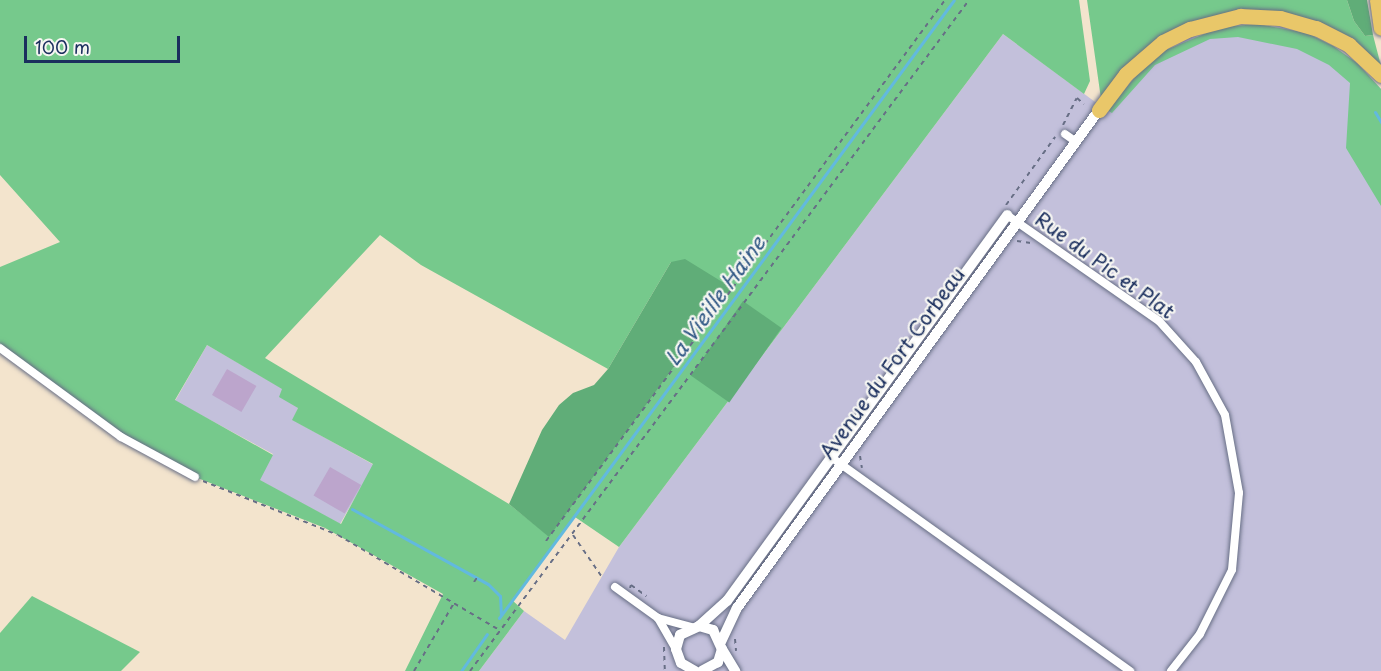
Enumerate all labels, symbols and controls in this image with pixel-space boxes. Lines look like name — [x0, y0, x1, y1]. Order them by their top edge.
scale bar — [27, 24, 183, 62]
text: 100 m — [35, 33, 90, 60]
street label: Rue du Pic et Plat — [1029, 205, 1181, 325]
water label: La Vieille Haine — [657, 229, 771, 371]
street label: Avenue du Fort Corbeau — [814, 262, 970, 464]

